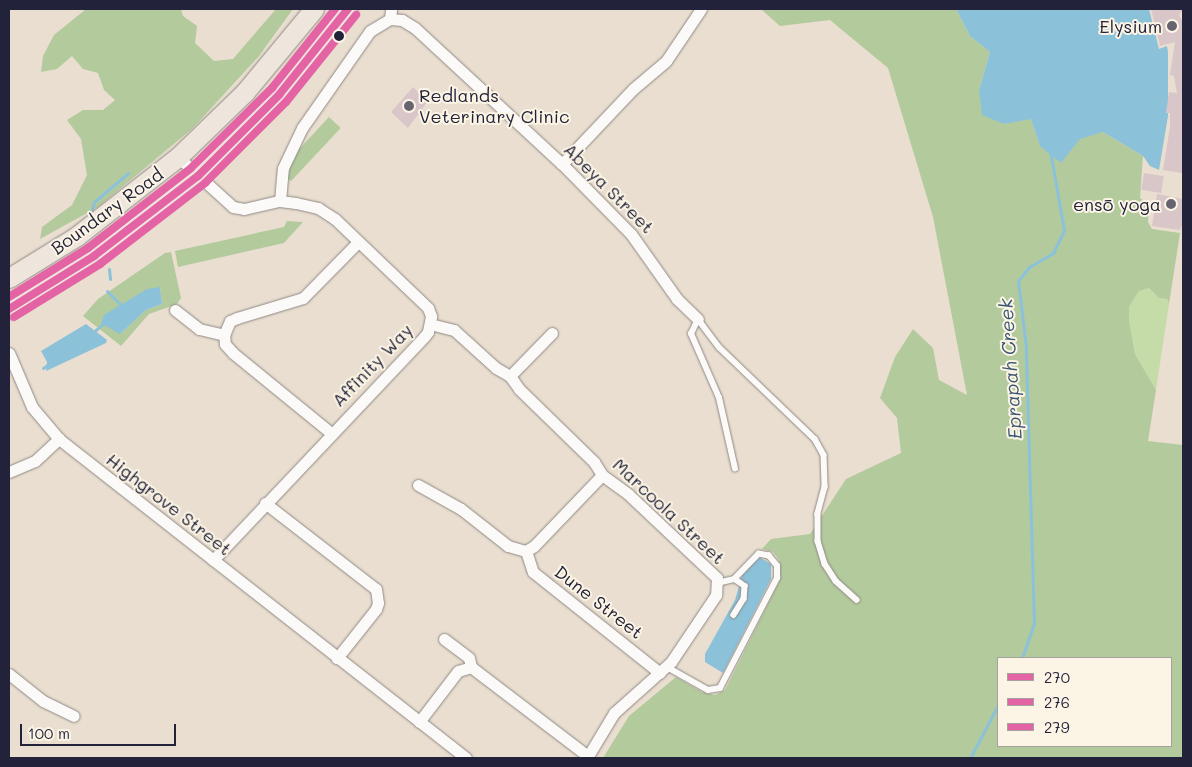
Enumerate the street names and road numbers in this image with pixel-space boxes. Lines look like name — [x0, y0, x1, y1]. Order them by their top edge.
street label: Abeya Street — [559, 138, 659, 238]
street label: Boundary Road — [47, 163, 167, 259]
street label: Affinity Way — [327, 319, 417, 411]
street label: Highgrove Street — [102, 448, 236, 560]
street label: Marcoola Street — [608, 454, 730, 568]
street label: Dune Street — [550, 561, 648, 643]

